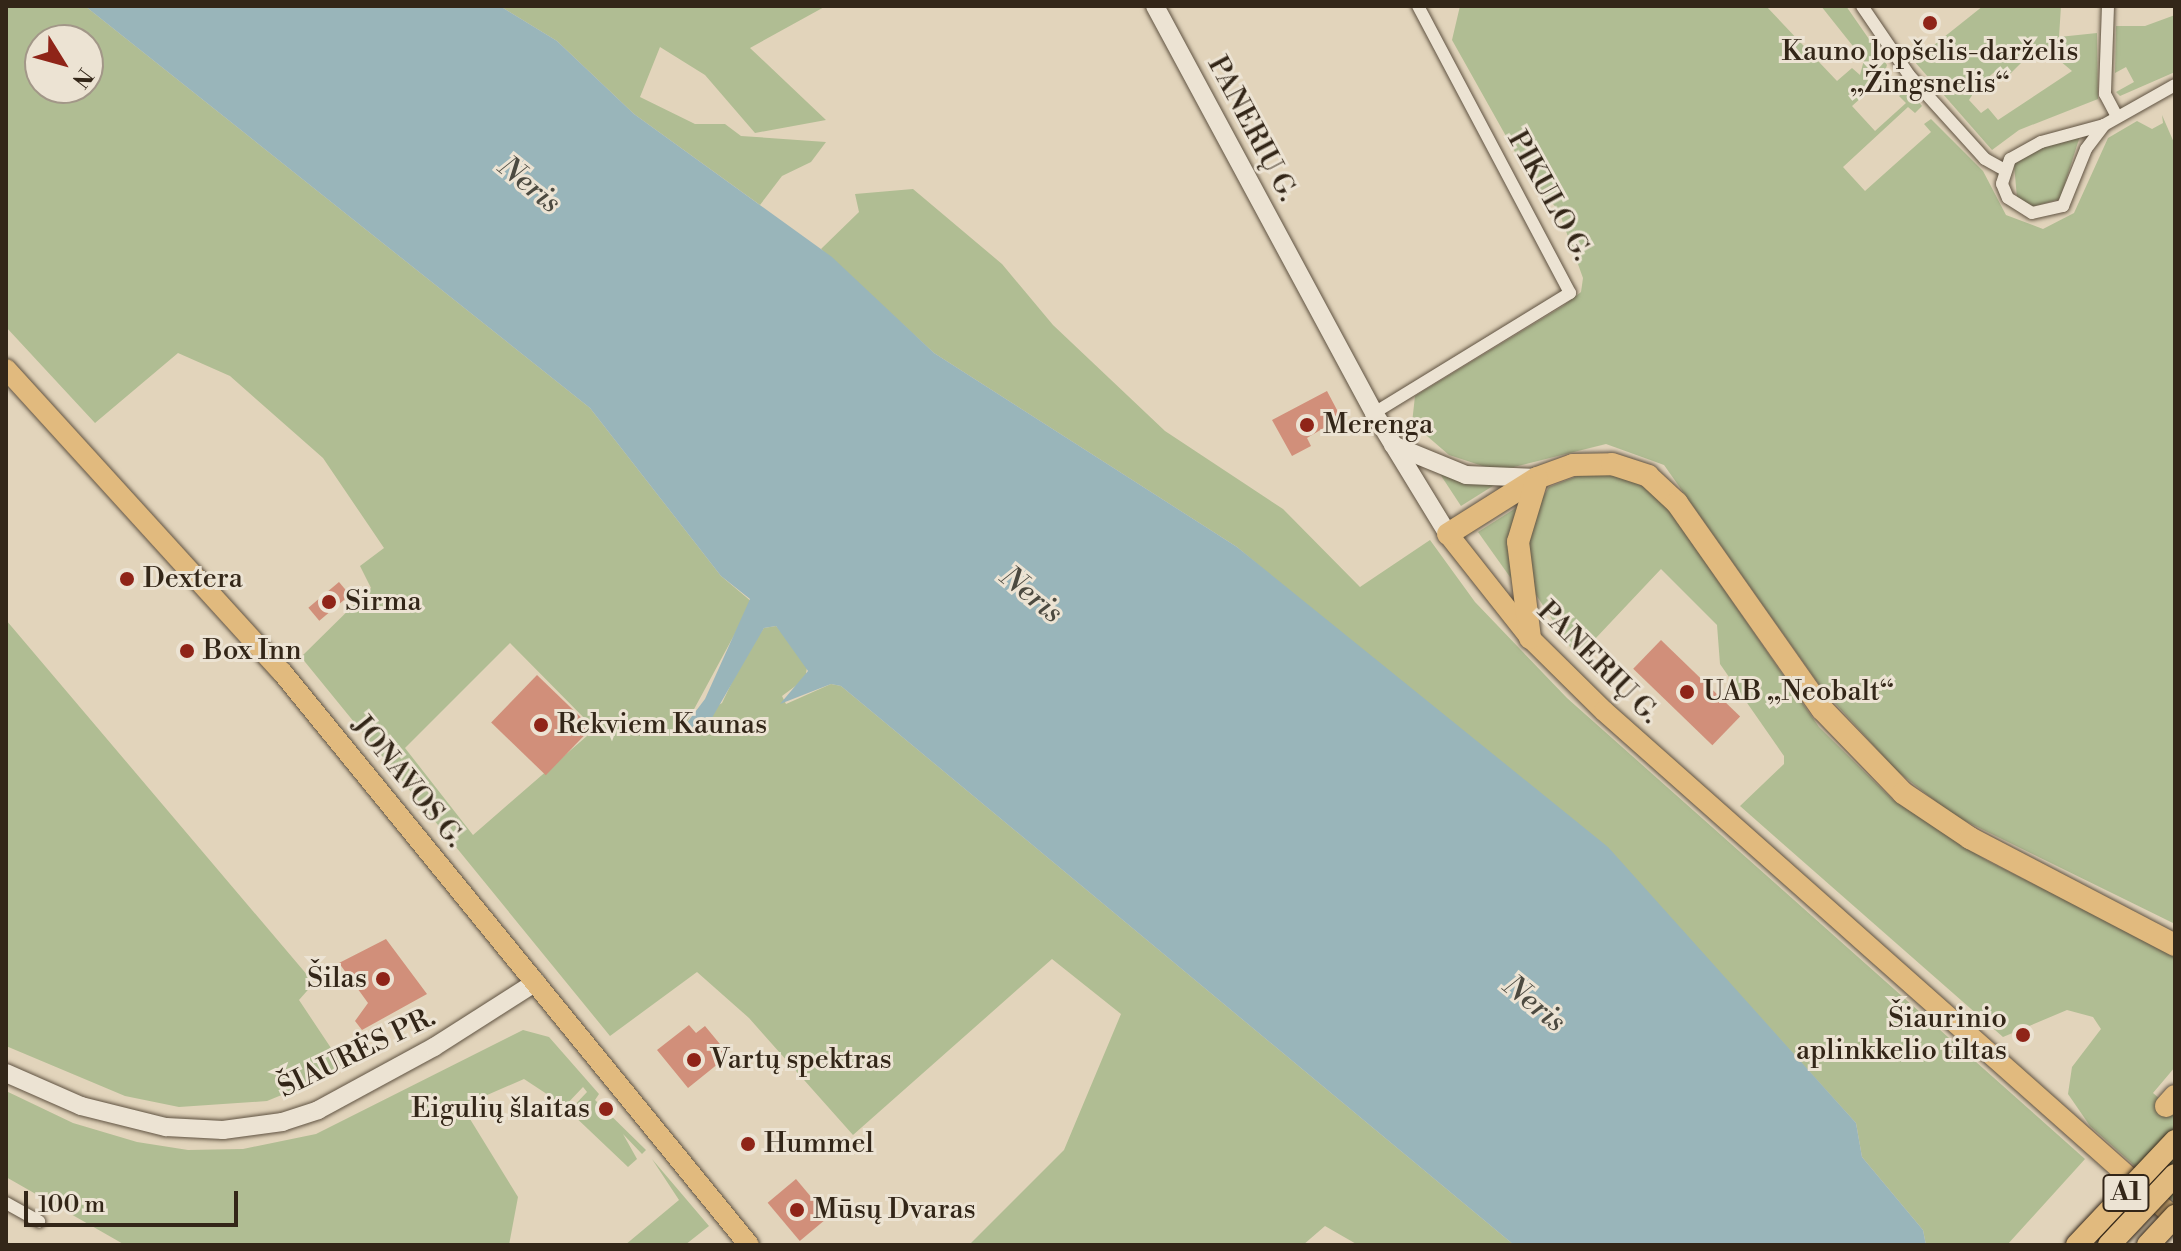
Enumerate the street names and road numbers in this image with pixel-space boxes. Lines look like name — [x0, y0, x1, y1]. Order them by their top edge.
street label: PANERIŲ G. — [1200, 51, 1304, 207]
street label: PIKULO G. — [1500, 125, 1598, 267]
street label: PANERIŲ G. — [1530, 595, 1666, 731]
street label: JONAVOS G. — [345, 709, 471, 855]
street label: ŠIAURĖS PR. — [273, 1000, 441, 1106]
road number: A1 — [2102, 1171, 2150, 1215]

